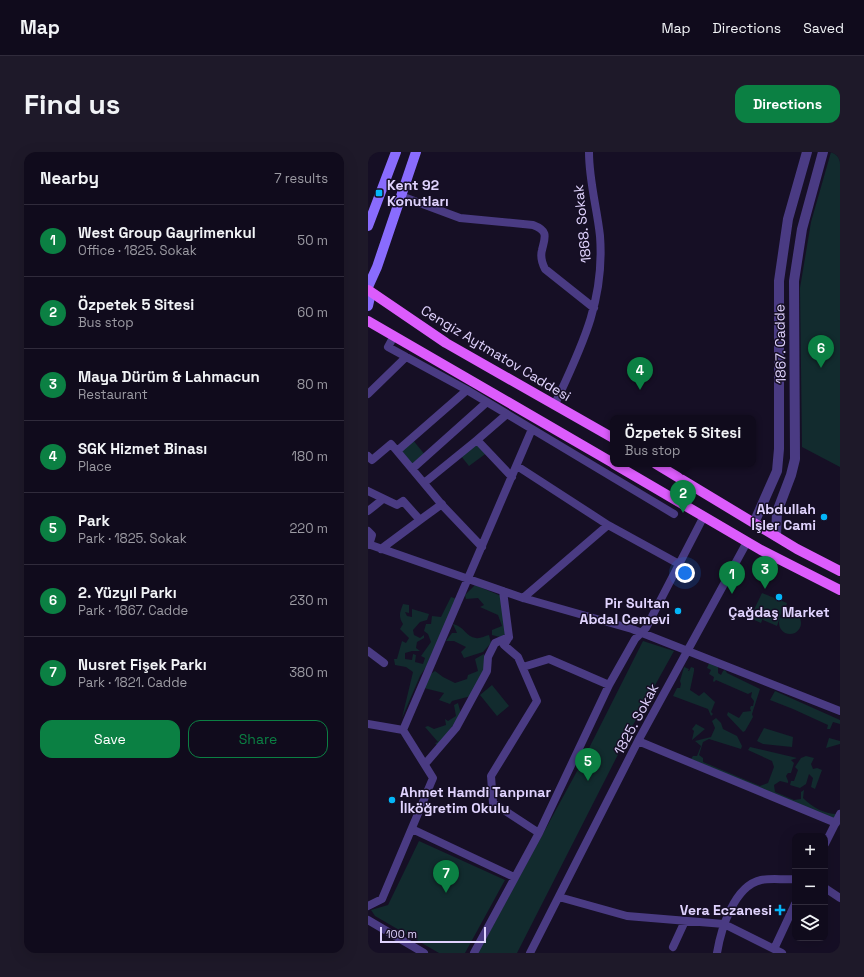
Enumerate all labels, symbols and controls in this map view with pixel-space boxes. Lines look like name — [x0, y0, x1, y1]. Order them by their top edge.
text: Map — [20, 15, 60, 40]
text: Map — [661, 19, 691, 37]
text: Directions — [713, 19, 781, 37]
text: Saved — [803, 19, 844, 37]
button: Directions — [735, 85, 840, 123]
text: Find us — [24, 86, 121, 122]
text: Nearby — [40, 167, 99, 189]
text: 7 results — [274, 170, 328, 187]
place label: Kent 92 Konutları — [387, 176, 449, 210]
street label: 1868. Sokak — [569, 183, 595, 264]
marker: Kent 92 Konutları — [374, 188, 384, 198]
text: West Group Gayrimenkul — [78, 223, 256, 242]
text: 1 — [50, 232, 56, 249]
text: 50 m — [297, 232, 328, 249]
text: Office · 1825. Sokak — [78, 242, 197, 259]
text: Özpetek 5 Sitesi — [78, 295, 194, 314]
street label: Cengiz Aytmatov Caddesi — [418, 301, 574, 405]
text: 2 — [49, 304, 57, 321]
text: 60 m — [297, 304, 328, 321]
street label: 1867. Cadde — [770, 304, 790, 384]
text: Bus stop — [78, 314, 134, 331]
pin: 6 — [808, 335, 834, 368]
pin: 4 — [627, 357, 653, 390]
text: Maya Dürüm & Lahmacun — [78, 367, 260, 386]
text: 3 — [49, 376, 57, 393]
text: 80 m — [297, 376, 328, 393]
text: Restaurant — [78, 386, 148, 403]
popup — [610, 415, 756, 467]
text: Özpetek 5 Sitesi — [625, 423, 741, 442]
text: SGK Hizmet Binası — [78, 439, 207, 458]
text: Bus stop — [625, 442, 680, 459]
text: 4 — [49, 448, 57, 465]
text: 180 m — [292, 448, 328, 465]
text: Place — [78, 458, 112, 475]
pin: 2 — [670, 480, 696, 513]
place label: Abdullah İşler Cami — [751, 500, 816, 534]
text: Park — [78, 511, 110, 530]
marker: Abdullah İşler Cami — [819, 512, 829, 522]
text: 5 — [49, 520, 57, 537]
text: 220 m — [289, 520, 328, 537]
text: Park · 1825. Sokak — [78, 530, 187, 547]
pin: 3 — [752, 556, 778, 589]
pin: 1 — [719, 561, 745, 594]
your location — [675, 563, 695, 583]
text: 2. Yüzyıl Parkı — [78, 583, 177, 602]
text: 6 — [49, 592, 57, 609]
text: 230 m — [290, 592, 328, 609]
marker: Çağdaş Market — [774, 592, 784, 602]
place label: Pir Sultan Abdal Cemevi — [580, 594, 670, 628]
text: Park · 1867. Cadde — [78, 602, 188, 619]
place label: Çağdaş Market — [728, 603, 830, 621]
marker: Pir Sultan Abdal Cemevi — [673, 606, 683, 616]
text: Nusret Fişek Parkı — [78, 655, 207, 674]
text: 7 — [49, 664, 57, 681]
text: 380 m — [289, 664, 328, 681]
text: Park · 1821. Cadde — [78, 674, 187, 691]
street label: 1825. Sokak — [610, 680, 663, 758]
button: Save — [40, 720, 180, 758]
button: Share — [188, 720, 328, 758]
pin: 5 — [575, 748, 601, 781]
place label: Ahmet Hamdi Tanpınar İlköğretim Okulu — [400, 783, 551, 817]
marker: Ahmet Hamdi Tanpınar İlköğretim Okulu — [387, 795, 397, 805]
map controls — [792, 833, 828, 941]
button: + — [792, 833, 828, 869]
pin: 7 — [433, 860, 459, 893]
button: − — [792, 869, 828, 905]
place label: Vera Eczanesi — [680, 901, 772, 919]
marker: Vera Eczanesi — [775, 905, 785, 915]
button: layers — [792, 905, 828, 941]
scale bar — [380, 925, 486, 944]
text: 100 m — [386, 927, 417, 941]

